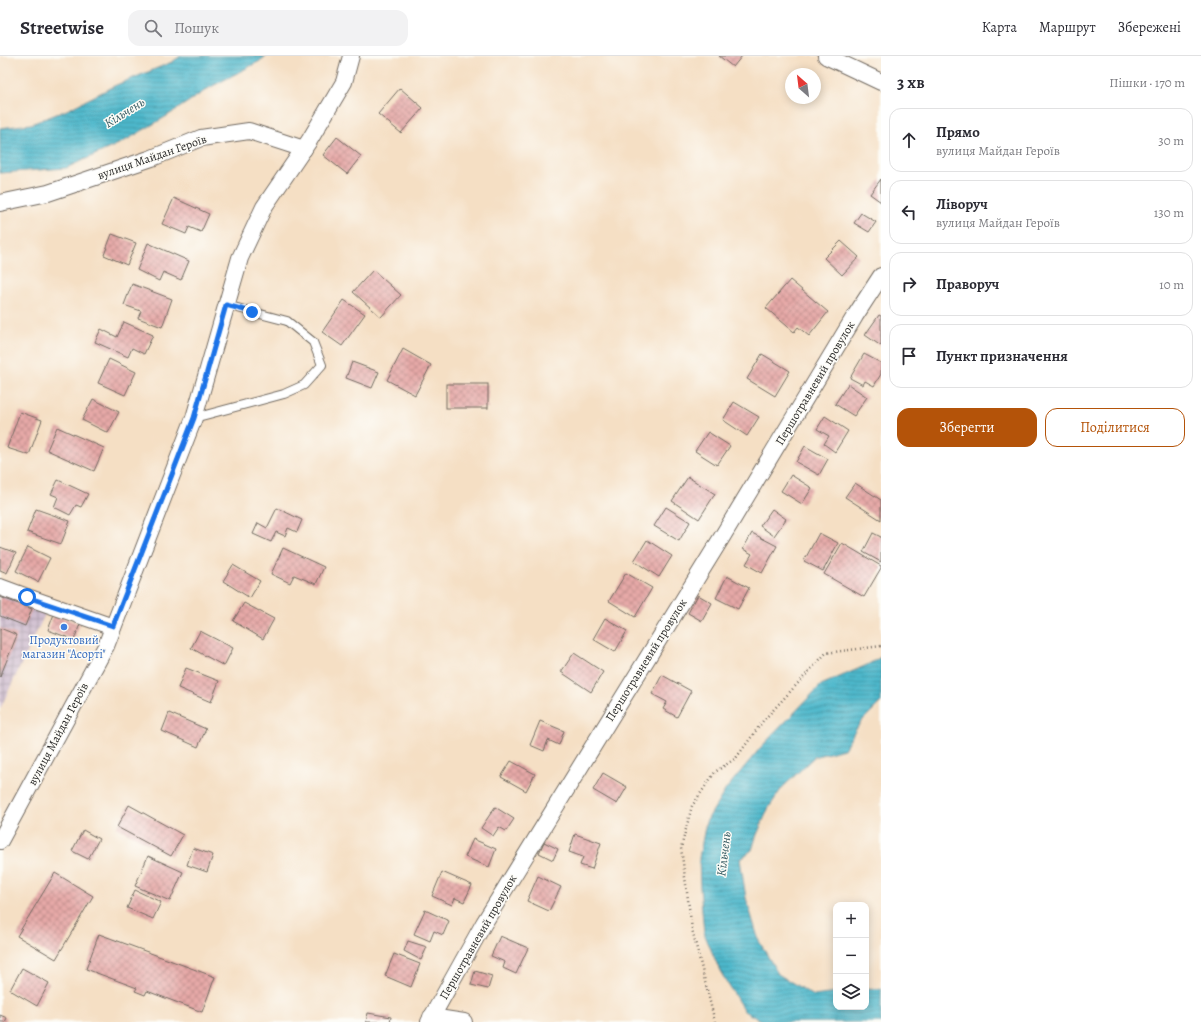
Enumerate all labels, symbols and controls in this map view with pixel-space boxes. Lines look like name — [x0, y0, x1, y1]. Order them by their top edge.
search box — [128, 10, 408, 46]
text: Streetwise — [20, 15, 104, 41]
icon: search — [142, 17, 164, 39]
text: Пошук — [174, 18, 219, 38]
text: Карта — [982, 18, 1017, 37]
text: Маршрут — [1039, 18, 1096, 37]
text: Збережені — [1118, 18, 1181, 37]
north arrow — [785, 68, 821, 104]
text: 3 хв — [897, 71, 925, 94]
text: Пішки · 170 m — [1109, 74, 1185, 91]
water label: Кільчень — [101, 93, 148, 131]
text: Прямо — [936, 122, 980, 142]
icon: ahead — [898, 129, 920, 151]
street label: вулиця Майдан Героїв — [95, 131, 209, 183]
text: 30 m — [1158, 132, 1184, 149]
text: вулиця Майдан Героїв — [936, 142, 1060, 159]
text: Ліворуч — [936, 194, 988, 214]
icon: left — [898, 201, 920, 223]
text: 130 m — [1154, 204, 1184, 221]
text: вулиця Майдан Героїв — [936, 214, 1060, 231]
icon: right — [898, 273, 920, 295]
text: Праворуч — [936, 274, 999, 294]
text: 10 m — [1159, 276, 1184, 293]
route end — [243, 303, 261, 321]
street label: Першотравневий провулок — [772, 318, 858, 448]
icon: arrive — [898, 345, 920, 367]
text: Пункт призначення — [936, 346, 1068, 366]
button: Зберегти — [897, 408, 1037, 447]
button: Поділитися — [1045, 408, 1185, 447]
route start — [18, 588, 36, 606]
street label: Першотравневий провулок — [602, 596, 690, 724]
marker: Продуктовий магазин "Асорті" — [59, 622, 69, 632]
place label: Продуктовий магазин "Асорті" — [22, 632, 106, 662]
street label: вулиця Майдан Героїв — [24, 679, 92, 788]
water label: Кільчень — [712, 830, 735, 877]
street label: Першотравневий провулок — [436, 871, 520, 1003]
map controls — [833, 902, 869, 1010]
button: + — [833, 902, 869, 938]
button: − — [833, 938, 869, 974]
button: layers — [833, 974, 869, 1010]

